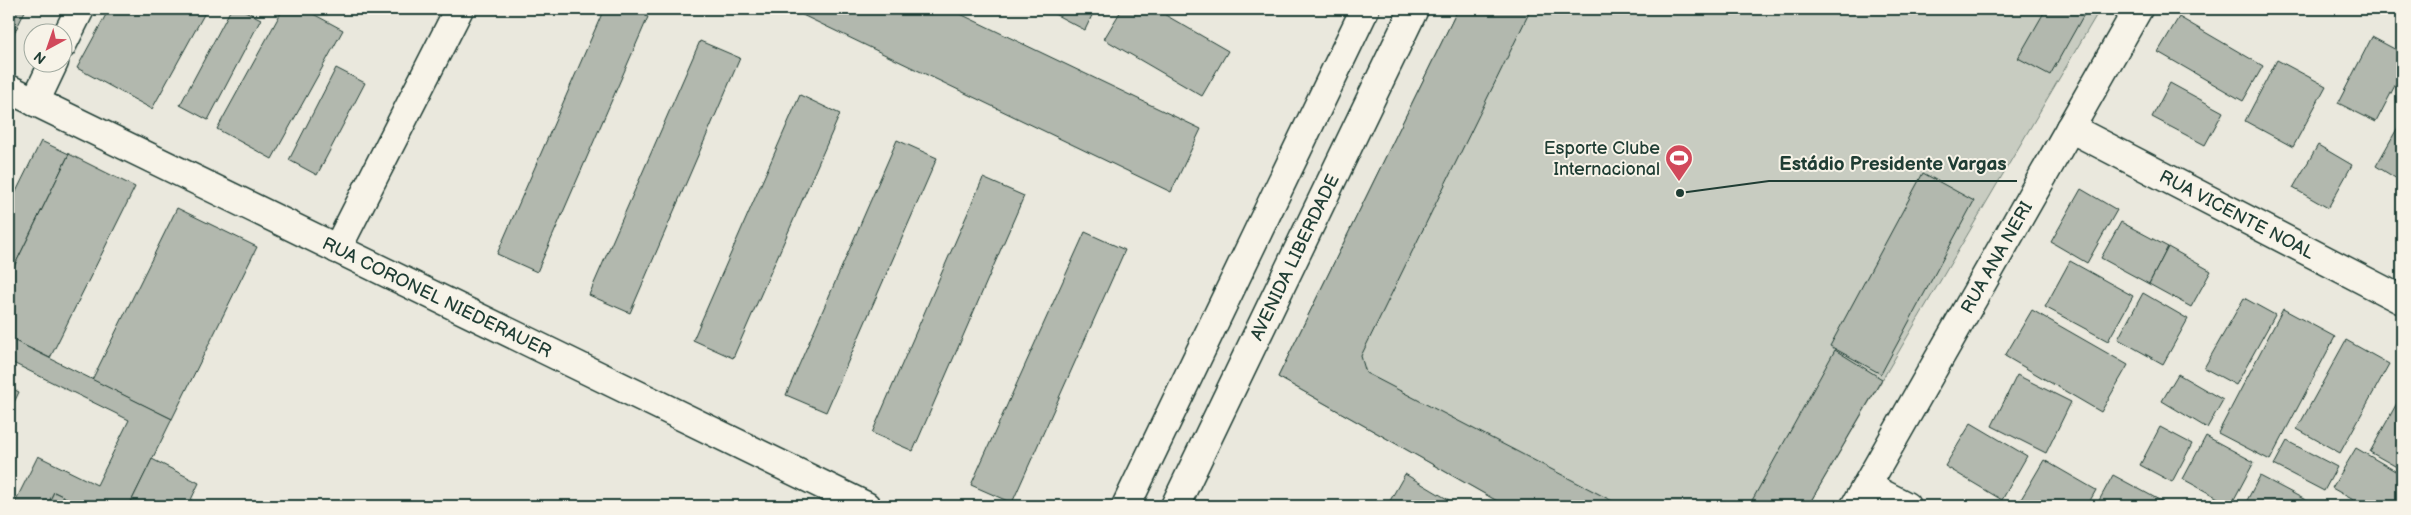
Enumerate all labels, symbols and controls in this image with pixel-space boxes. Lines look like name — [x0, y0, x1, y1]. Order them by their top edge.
north arrow — [22, 22, 72, 72]
text: N — [30, 48, 49, 67]
place label: Esporte Clube Internacional — [1544, 138, 1660, 180]
sports icon: Esporte Clube Internacional — [1664, 143, 1694, 182]
callout: Estádio Presidente Vargas — [1769, 147, 2017, 181]
text: Estádio Presidente Vargas — [1779, 153, 2007, 176]
street label: RUA VICENTE NOAL — [2156, 166, 2318, 264]
street label: AVENIDA LIBERDADE — [1246, 171, 1343, 344]
street label: RUA ANA NERI — [1956, 198, 2037, 317]
street label: RUA CORONEL NIEDERAUER — [319, 233, 555, 362]

